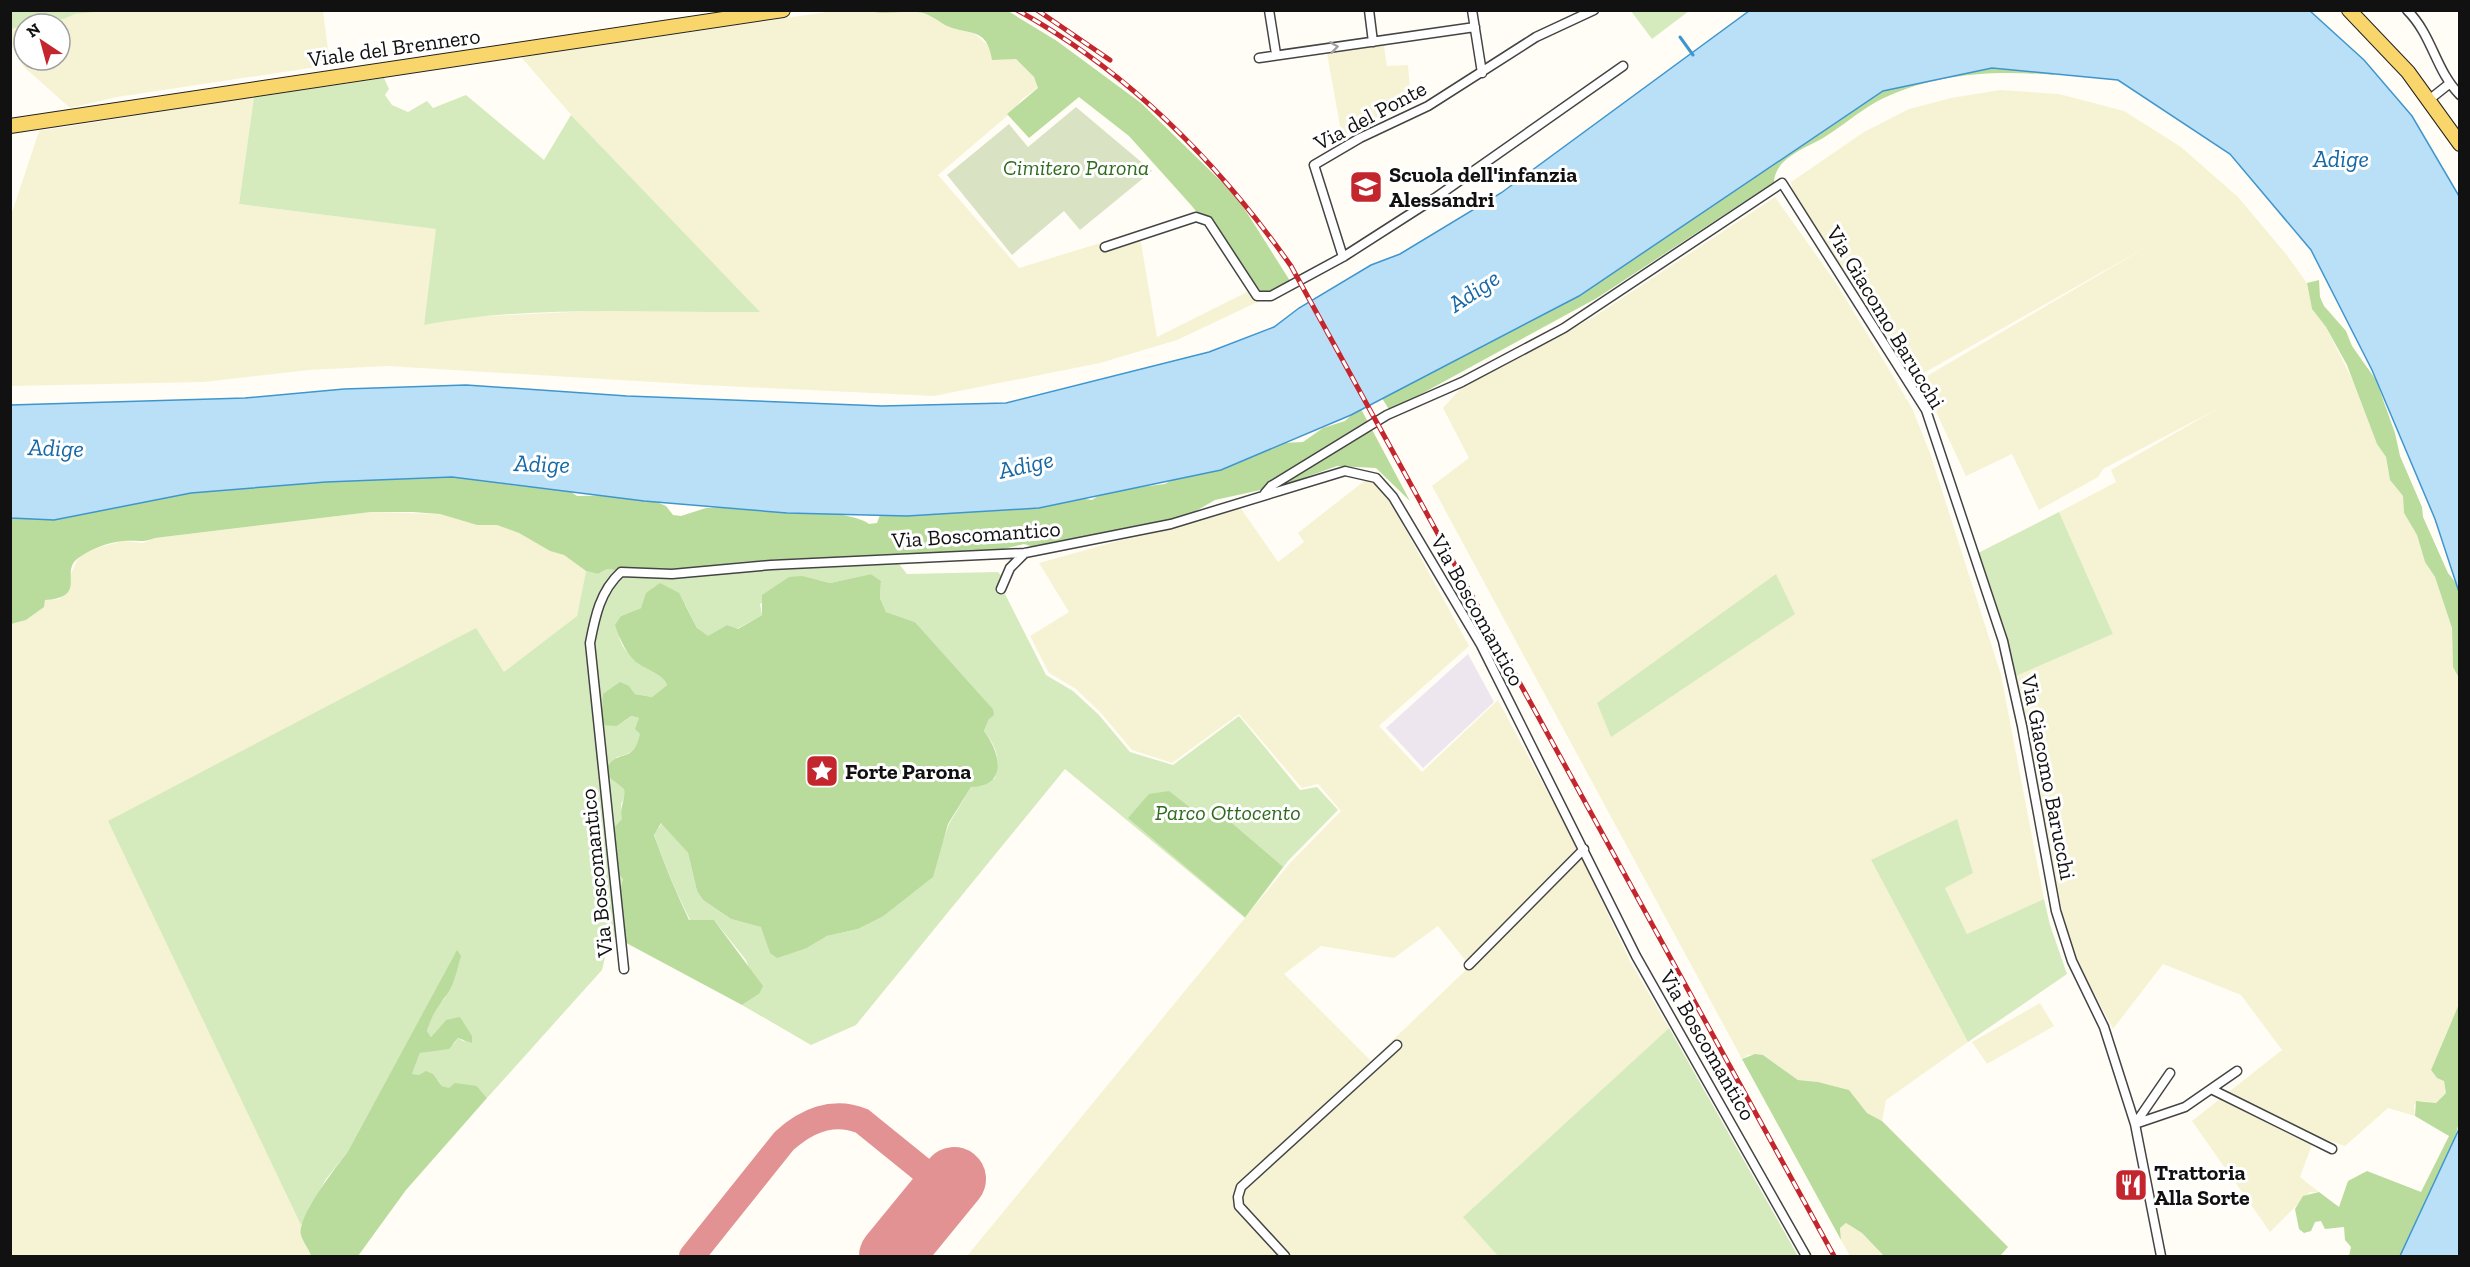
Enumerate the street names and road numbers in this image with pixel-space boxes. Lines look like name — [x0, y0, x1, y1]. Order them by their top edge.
street label: Viale del Brennero — [305, 22, 482, 73]
street label: Via del Ponte — [1309, 75, 1431, 157]
street label: Via Giacomo Barucchi — [1820, 220, 1951, 414]
street label: Via Boscomantico — [890, 515, 1061, 554]
street label: Via Boscomantico — [1424, 529, 1530, 691]
street label: Via Giacomo Barucchi — [2015, 671, 2082, 882]
street label: Via Boscomantico — [574, 787, 619, 960]
street label: Via Boscomantico — [1653, 964, 1762, 1125]

